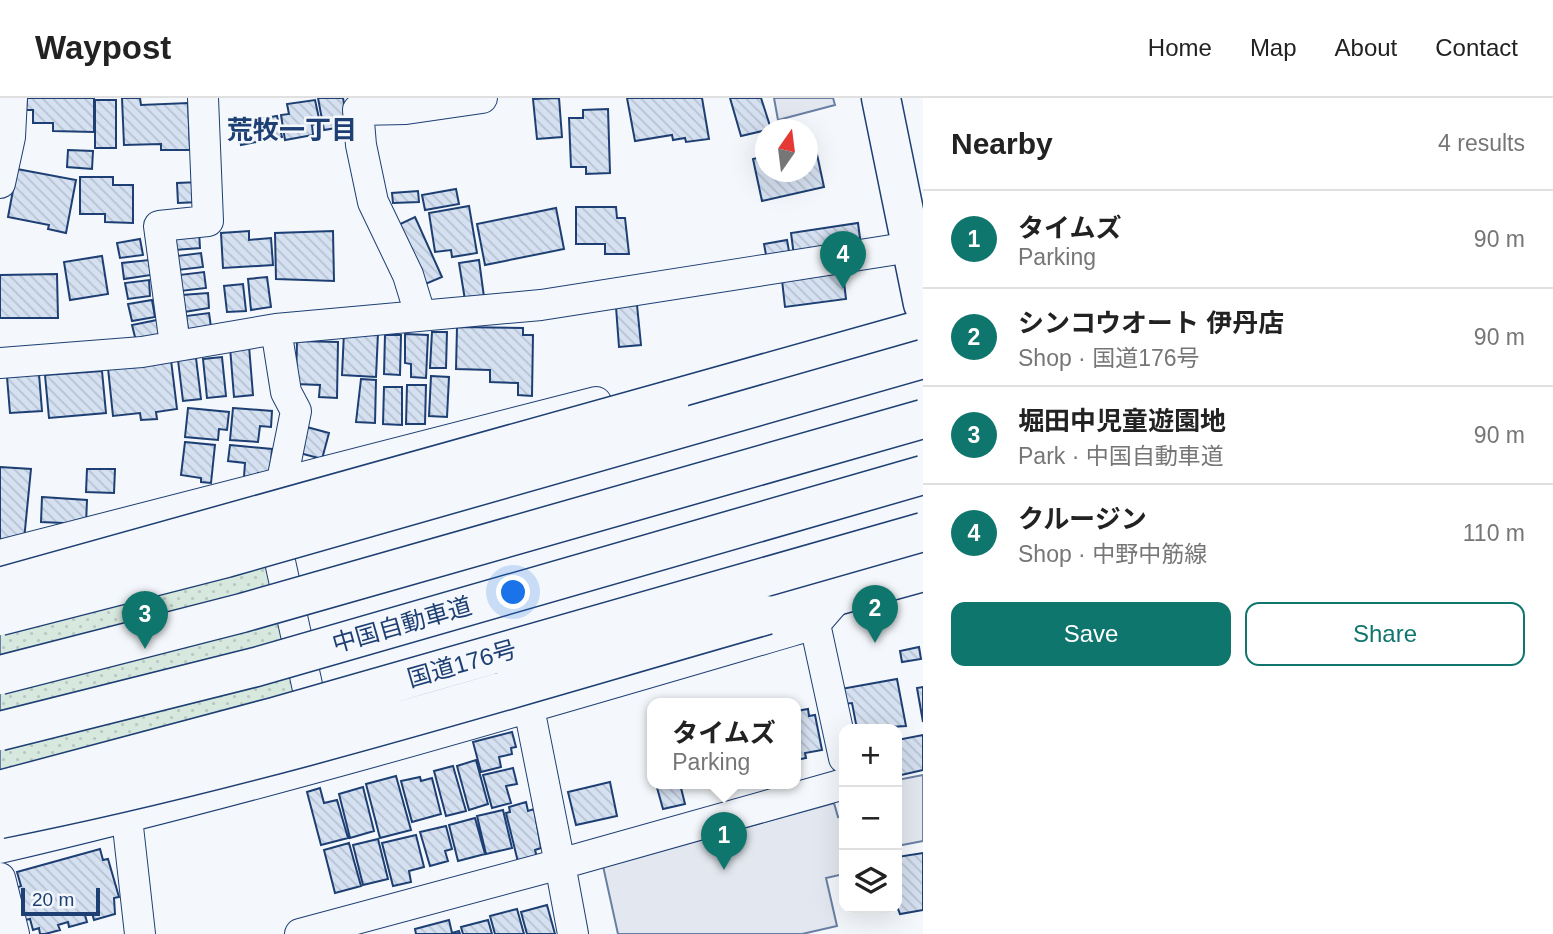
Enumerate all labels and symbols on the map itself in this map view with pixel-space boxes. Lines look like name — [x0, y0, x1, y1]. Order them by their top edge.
district label: 荒牧一丁目 — [227, 115, 357, 145]
north arrow — [755, 119, 818, 182]
pin: 4 — [820, 231, 866, 289]
your location — [496, 575, 530, 609]
pin: 2 — [852, 585, 898, 643]
pin: 3 — [122, 591, 168, 649]
street label: 中国自動車道 — [329, 592, 475, 657]
street label: 国道176号 — [404, 635, 519, 692]
pin: 1 — [701, 812, 747, 870]
scale bar — [21, 885, 100, 917]

